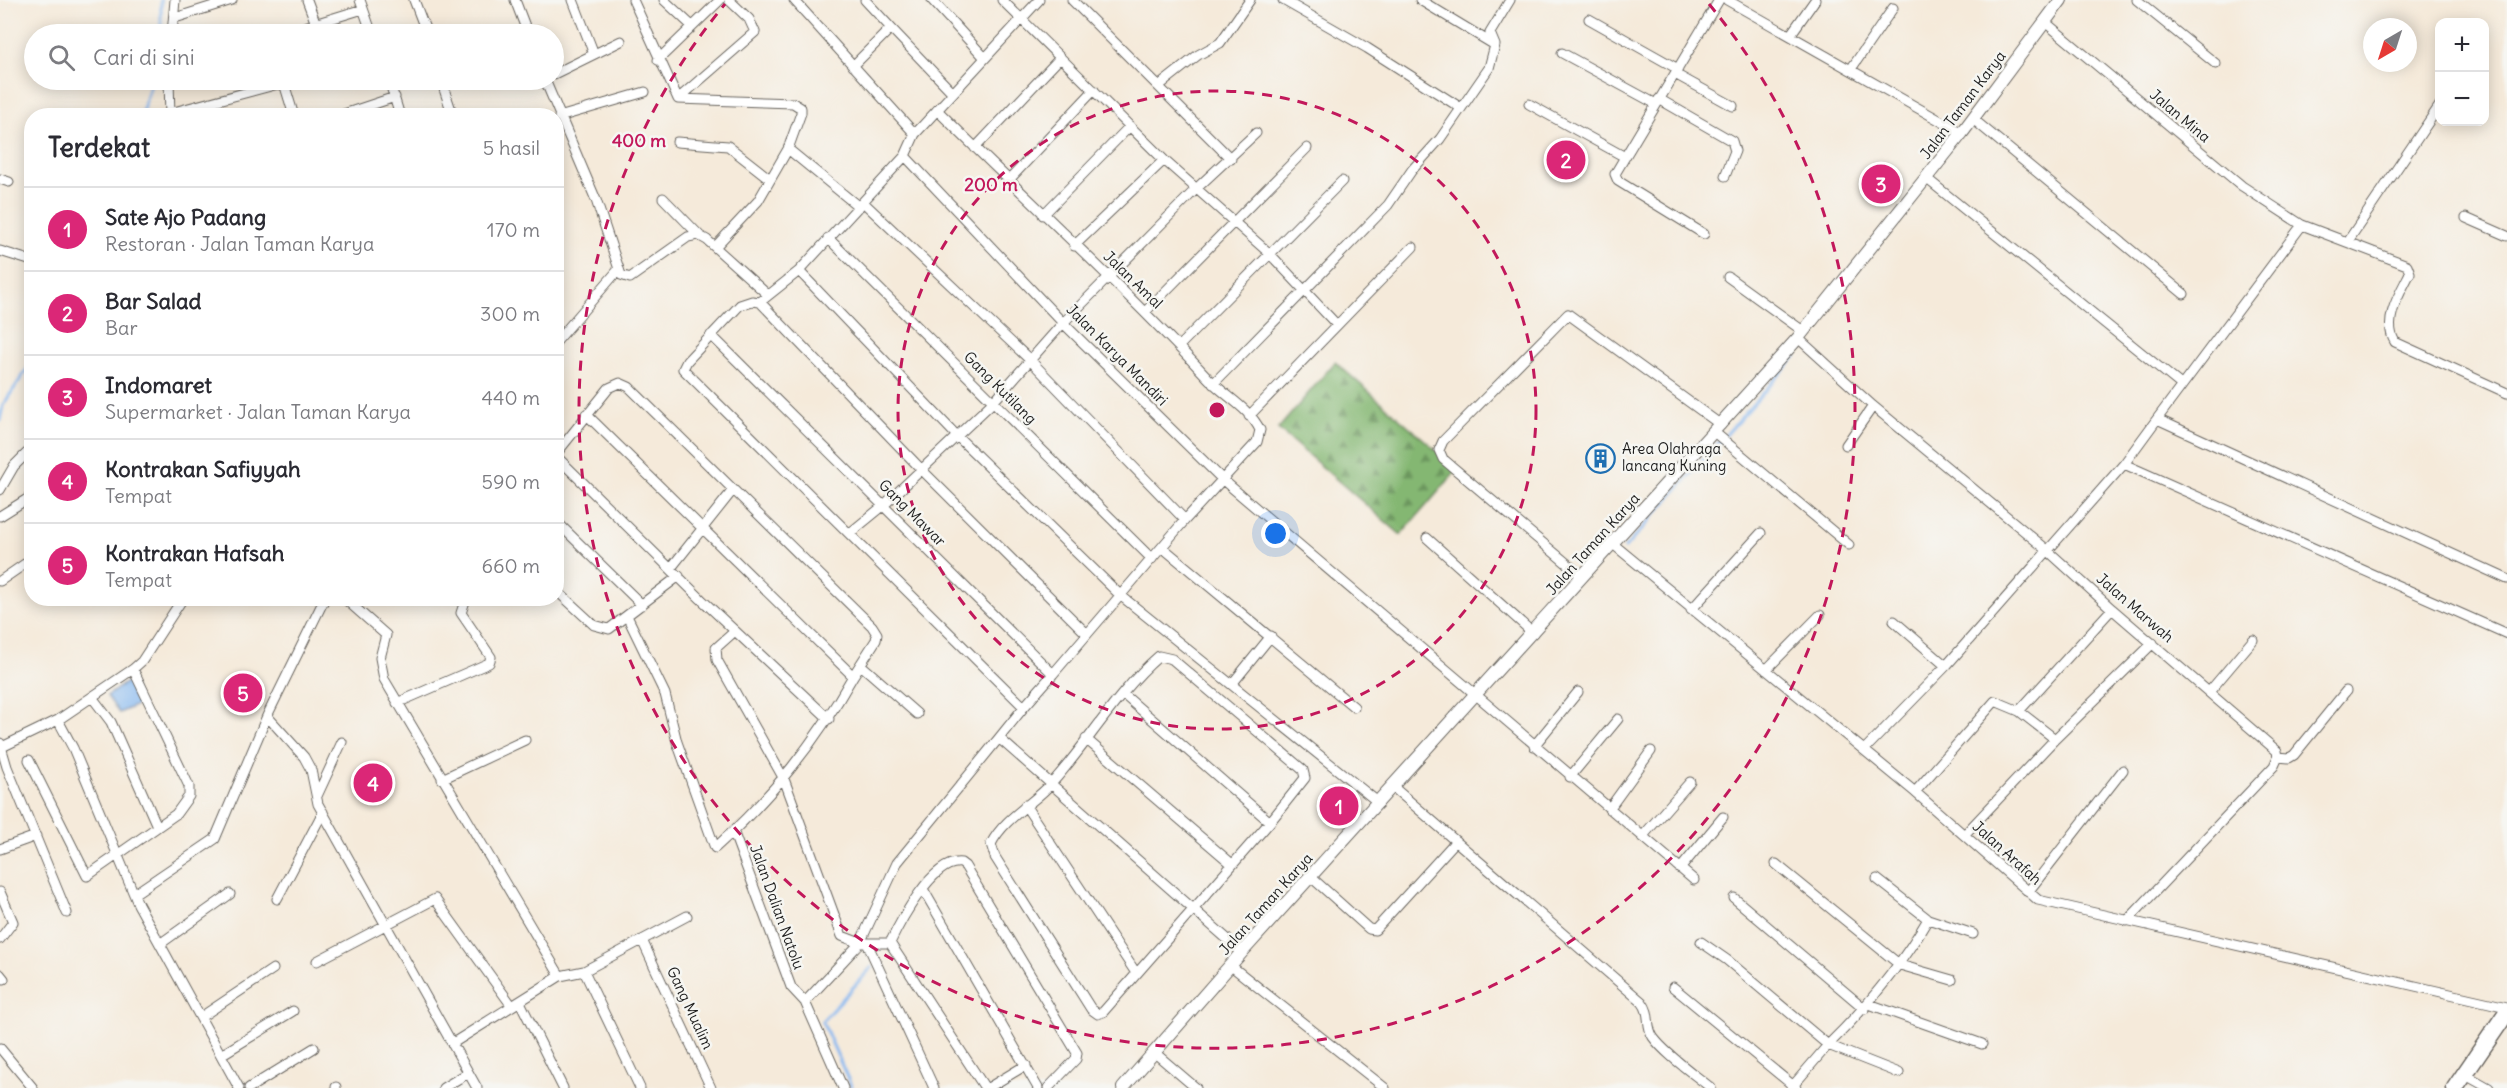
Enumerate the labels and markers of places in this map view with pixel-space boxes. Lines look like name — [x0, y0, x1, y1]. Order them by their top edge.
pin: 2 — [1546, 138, 1586, 182]
pin: 3 — [1862, 162, 1900, 207]
centre of rings — [1207, 400, 1227, 420]
place label: Area Olahraga lancang Kuning — [1622, 439, 1726, 475]
building icon: Area Olahraga lancang Kuning — [1585, 442, 1617, 474]
pin: 5 — [224, 670, 262, 716]
pin: 4 — [354, 760, 392, 806]
pin: 1 — [1320, 784, 1358, 828]

